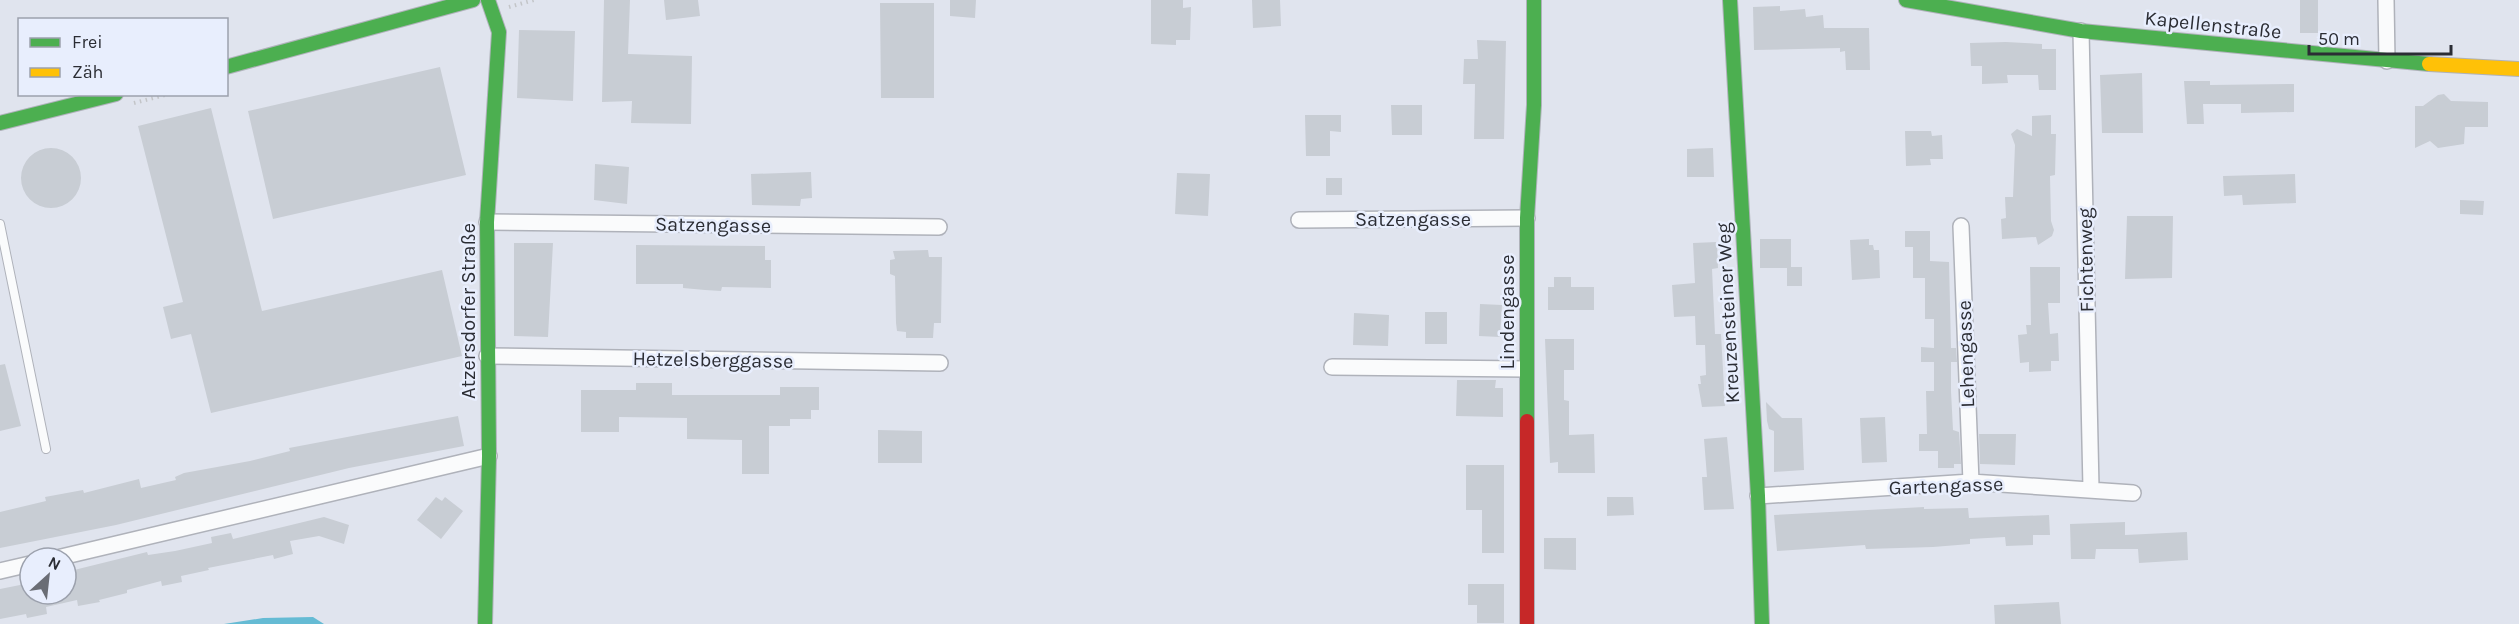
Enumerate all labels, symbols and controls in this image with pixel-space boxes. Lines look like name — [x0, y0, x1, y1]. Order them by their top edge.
street label: Kapellenstraße — [2143, 6, 2283, 44]
legend — [18, 18, 228, 96]
scale bar — [2309, 18, 2452, 56]
text: 50 m — [2318, 28, 2360, 50]
text: Frei — [72, 31, 103, 53]
text: Zäh — [72, 61, 103, 83]
street label: Fichtenweg — [2074, 207, 2098, 313]
street label: Satzengasse — [1355, 208, 1471, 231]
street label: Satzengasse — [655, 212, 771, 238]
street label: Kreuzensteiner Weg — [1712, 222, 1744, 404]
street label: Atzersdorfer Straße — [457, 223, 480, 399]
street label: Lindengasse — [1496, 254, 1519, 370]
street label: Lehengasse — [1953, 300, 1979, 408]
street label: Hetzelsberggasse — [632, 347, 794, 373]
street label: Gartengasse — [1888, 473, 2004, 499]
north arrow — [18, 546, 78, 606]
text: N — [45, 552, 64, 574]

